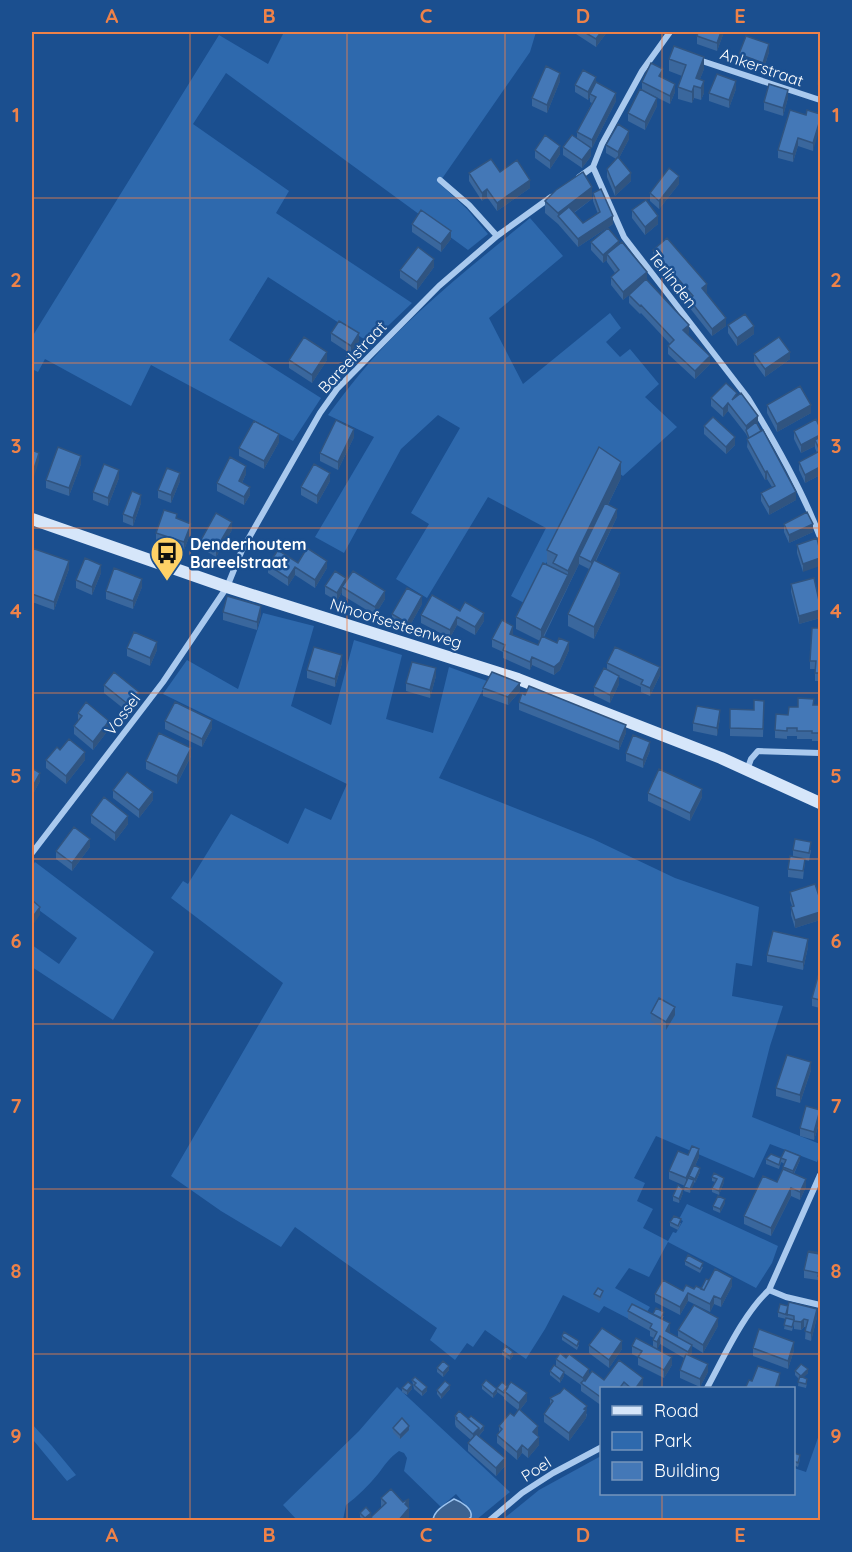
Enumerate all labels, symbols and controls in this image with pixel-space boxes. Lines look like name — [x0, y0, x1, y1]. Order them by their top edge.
text: A — [106, 3, 119, 28]
text: B — [262, 3, 276, 28]
text: C — [420, 3, 433, 28]
text: D — [576, 3, 590, 28]
text: E — [734, 3, 746, 28]
street label: Ankerstraat — [718, 43, 806, 91]
text: 1 — [12, 102, 20, 127]
text: 1 — [832, 102, 840, 127]
street label: Terlinden — [644, 246, 702, 312]
text: 2 — [10, 267, 22, 292]
text: 2 — [830, 267, 842, 292]
street label: Bareelstraat — [313, 317, 391, 397]
text: 3 — [11, 433, 21, 458]
text: 3 — [831, 433, 841, 458]
place label: Denderhoutem Bareelstraat — [190, 534, 306, 572]
bus stop icon: Denderhoutem Bareelstraat — [149, 535, 185, 582]
street label: Ninoofsesteenweg — [328, 593, 464, 653]
text: 4 — [10, 598, 22, 623]
text: 4 — [830, 598, 842, 623]
street label: Vossel — [100, 689, 144, 739]
text: 5 — [10, 763, 22, 788]
text: 5 — [830, 763, 842, 788]
text: 6 — [10, 928, 22, 953]
text: 6 — [830, 928, 842, 953]
text: 7 — [11, 1093, 22, 1118]
text: 7 — [831, 1093, 842, 1118]
text: 8 — [11, 1258, 22, 1283]
text: 8 — [831, 1258, 842, 1283]
legend — [600, 1387, 795, 1495]
text: Road — [654, 1399, 699, 1422]
text: 9 — [10, 1423, 22, 1448]
text: 9 — [830, 1423, 842, 1448]
text: Park — [654, 1429, 692, 1452]
street label: Poel — [517, 1452, 555, 1486]
text: Building — [654, 1459, 720, 1482]
text: A — [106, 1522, 119, 1547]
text: B — [262, 1522, 276, 1547]
text: C — [420, 1522, 433, 1547]
text: D — [576, 1522, 590, 1547]
text: E — [734, 1522, 746, 1547]

